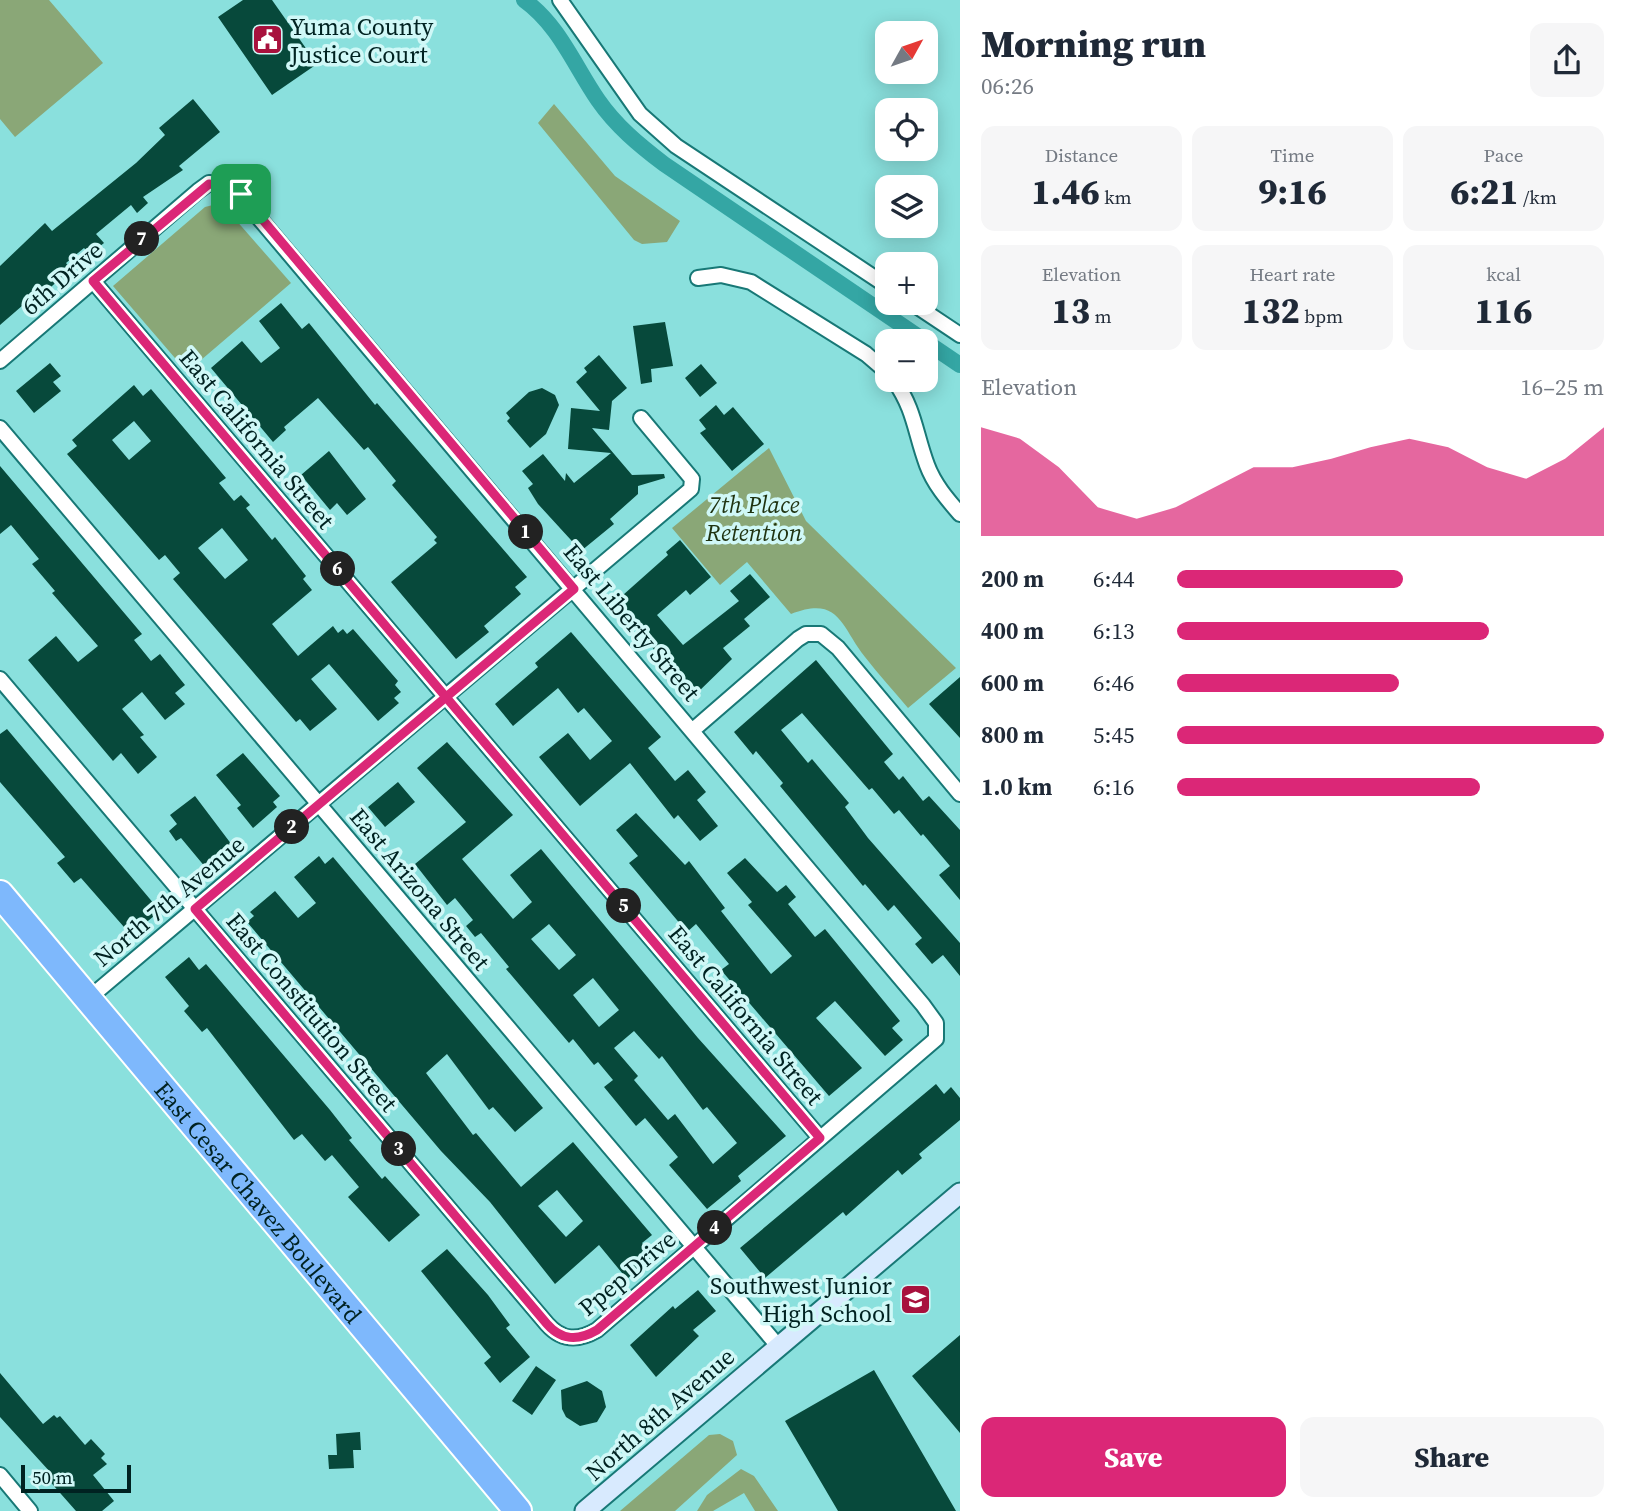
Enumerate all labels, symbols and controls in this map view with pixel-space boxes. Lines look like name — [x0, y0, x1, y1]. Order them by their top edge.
place label: Yuma County Justice Court — [289, 10, 434, 71]
text: Morning run — [981, 18, 1206, 70]
north arrow — [875, 21, 938, 84]
map controls — [875, 21, 938, 392]
public building icon: Yuma County Justice Court — [250, 23, 284, 57]
button: share — [1530, 23, 1604, 97]
text: 06:26 — [981, 70, 1034, 102]
button: locate — [875, 98, 938, 161]
text: Distance — [1045, 142, 1118, 168]
text: Time — [1271, 142, 1314, 168]
text: Pace — [1484, 142, 1523, 168]
pin — [211, 164, 271, 224]
text: 1.46 — [1031, 168, 1100, 216]
text: 9:16 — [1258, 168, 1327, 216]
text: 6:21 — [1450, 168, 1519, 216]
icon: arrive — [222, 175, 260, 213]
button: layers — [875, 175, 938, 238]
text: km — [1100, 184, 1132, 210]
text: /km — [1519, 184, 1557, 210]
pin: 7 — [124, 222, 160, 256]
text: 7 — [136, 225, 147, 251]
street label: 6th Drive — [14, 234, 110, 322]
button: + — [875, 252, 938, 315]
text: Elevation — [1042, 261, 1121, 287]
text: Heart rate — [1249, 261, 1336, 287]
text: kcal — [1486, 261, 1521, 287]
text: 13 — [1051, 287, 1090, 335]
text: 132 — [1242, 287, 1300, 335]
text: 116 — [1475, 287, 1532, 335]
text: m — [1090, 303, 1112, 329]
text: bpm — [1300, 303, 1343, 329]
button: − — [875, 329, 938, 392]
street label: East California Street — [172, 342, 342, 536]
text: Elevation — [981, 371, 1077, 403]
text: 16–25 m — [1520, 371, 1604, 403]
park label: 7th Place Retention — [705, 488, 803, 549]
pin: 1 — [508, 514, 544, 550]
text: 1 — [520, 518, 531, 544]
street label: East Liberty Street — [556, 536, 708, 708]
pin: 6 — [320, 552, 356, 586]
text: 6 — [332, 555, 343, 581]
text: 200 m — [981, 563, 1044, 595]
text: 6:44 — [1093, 563, 1134, 595]
text: 400 m — [981, 615, 1044, 647]
text: 6:13 — [1093, 615, 1134, 647]
text: 600 m — [981, 667, 1044, 699]
text: 6:46 — [1093, 667, 1134, 699]
text: 800 m — [981, 719, 1044, 751]
text: 5:45 — [1093, 719, 1134, 751]
text: 1.0 km — [981, 771, 1052, 803]
text: 6:16 — [1093, 771, 1134, 803]
street label: East Arizona Street — [342, 801, 498, 977]
pin: 2 — [274, 810, 310, 844]
text: 2 — [286, 813, 297, 839]
street label: North 7th Avenue — [87, 828, 251, 974]
pin: 5 — [606, 888, 642, 923]
text: 5 — [618, 892, 629, 918]
street label: East Constitution Street — [219, 905, 405, 1119]
street label: East California Street — [661, 918, 831, 1112]
street label: East Cesar Chavez Boulevard — [147, 1074, 370, 1330]
pin: 3 — [382, 1132, 416, 1166]
text: 3 — [393, 1135, 404, 1161]
pin: 4 — [698, 1210, 732, 1246]
text: 4 — [709, 1214, 720, 1240]
street label: Ppep Drive — [571, 1223, 683, 1323]
place label: Southwest Junior High School — [710, 1269, 892, 1330]
school or university icon: Southwest Junior High School — [898, 1282, 932, 1316]
street label: North 8th Avenue — [578, 1340, 742, 1488]
button: Save — [981, 1417, 1286, 1497]
button: Share — [1300, 1417, 1604, 1497]
scale bar — [21, 1462, 131, 1494]
text: 50 m — [32, 1464, 73, 1490]

